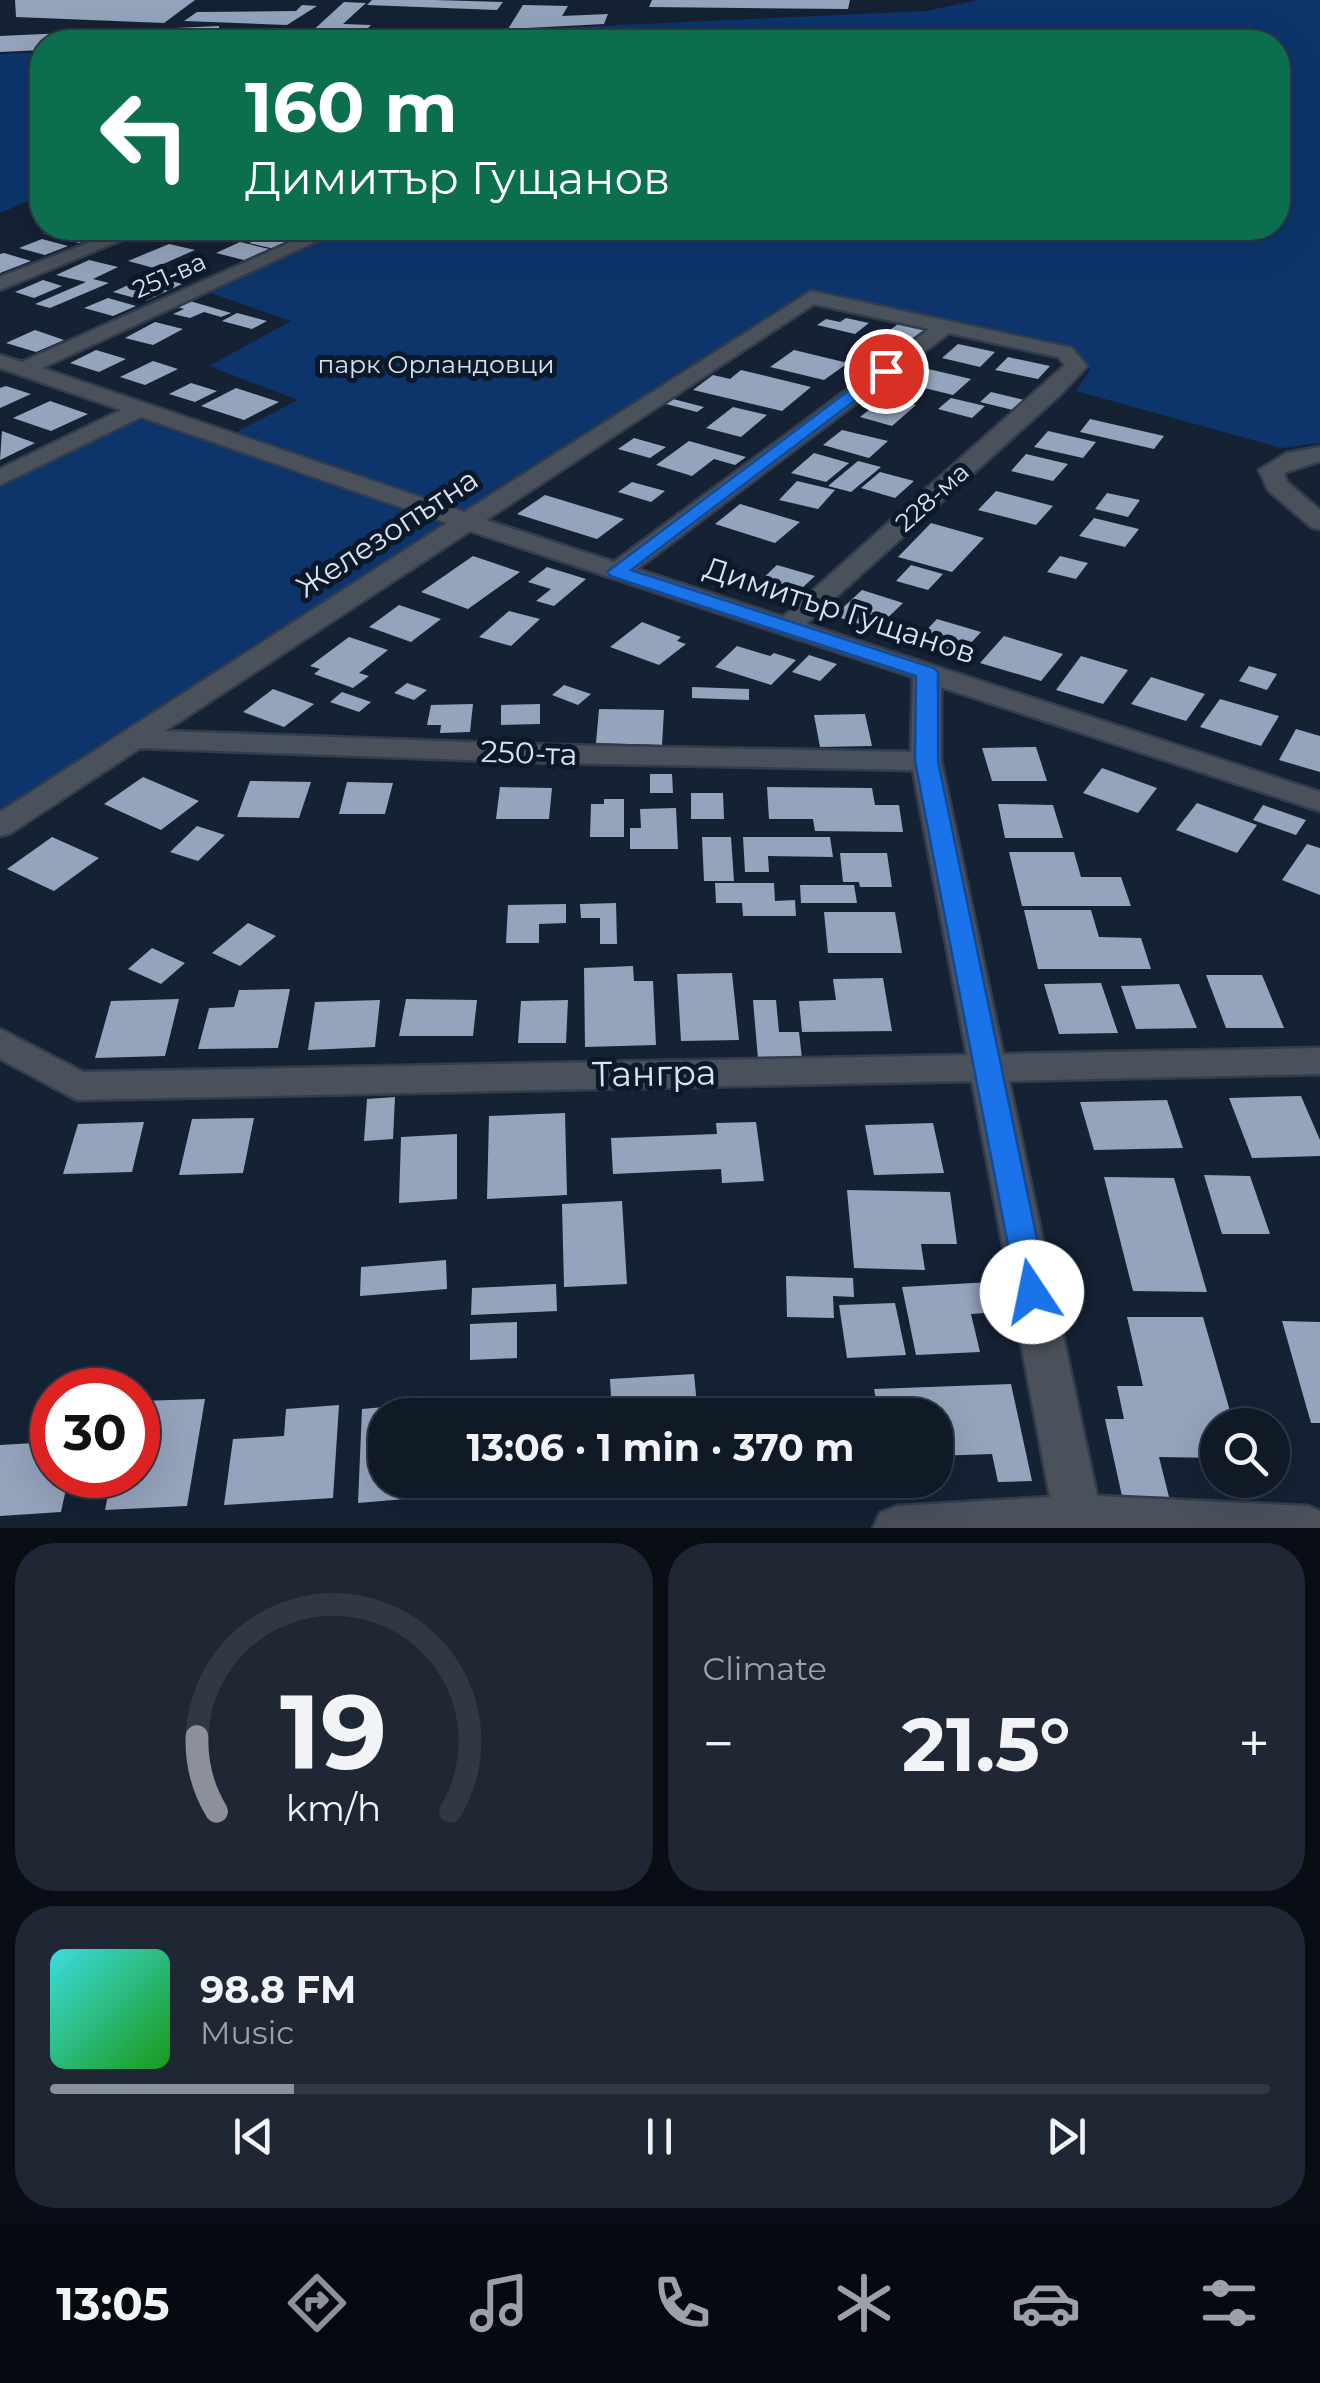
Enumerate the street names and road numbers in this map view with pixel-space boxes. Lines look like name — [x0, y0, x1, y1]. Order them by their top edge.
street label: 251-ва — [128, 246, 210, 304]
street label: 228-ма — [889, 456, 975, 538]
street label: Железопътна — [289, 460, 485, 606]
street label: Димитър Гущанов — [699, 549, 981, 671]
street label: 250-та — [480, 733, 578, 773]
street label: Тангра — [591, 1050, 717, 1096]

